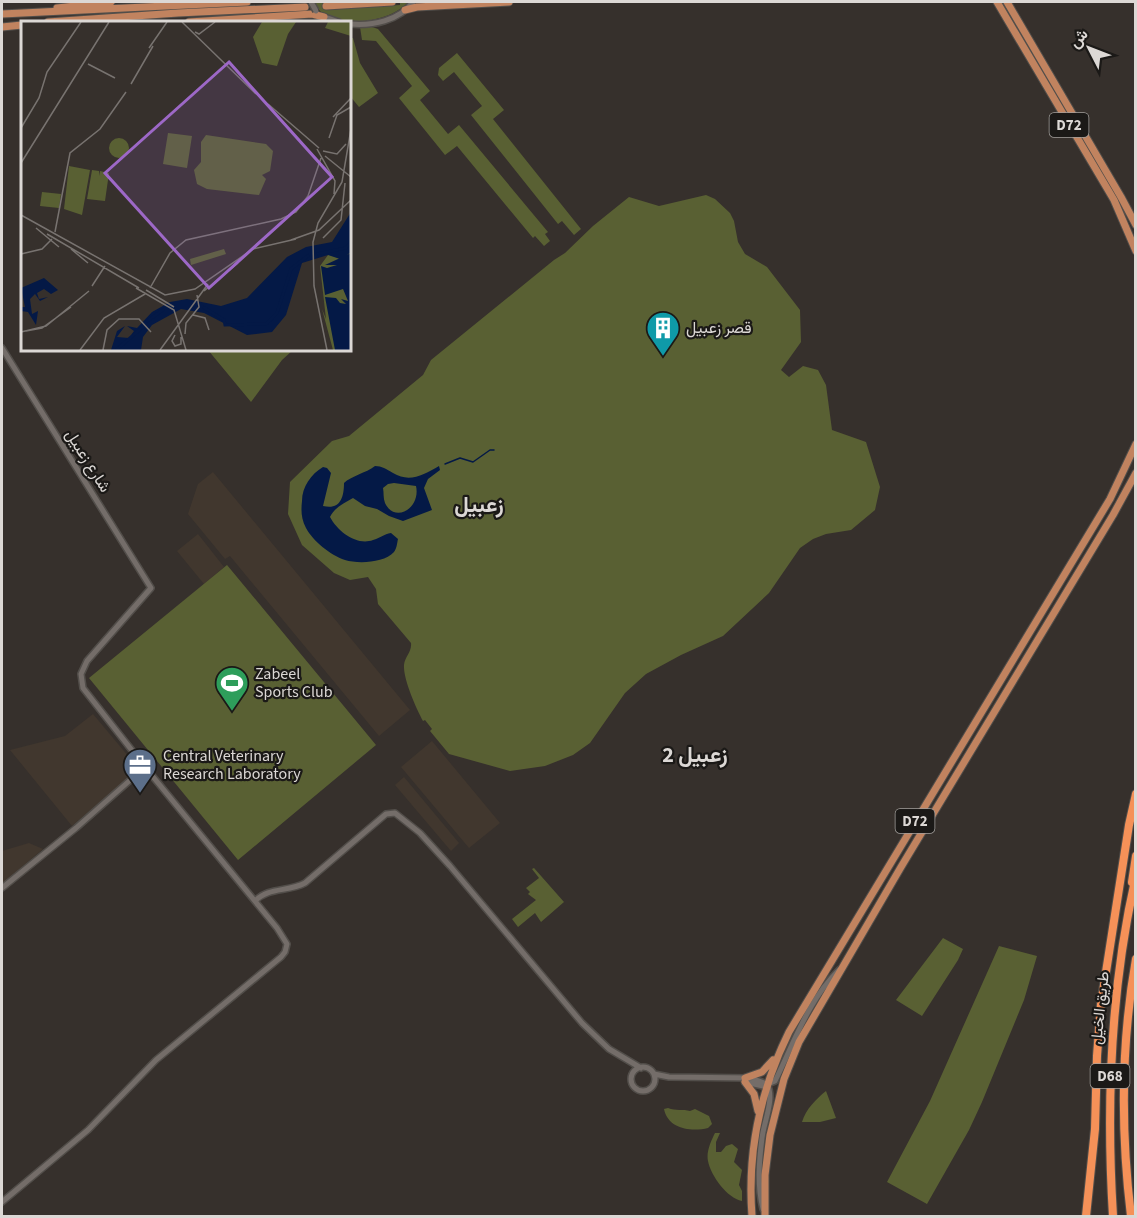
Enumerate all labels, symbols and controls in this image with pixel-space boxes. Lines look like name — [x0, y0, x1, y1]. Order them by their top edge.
north arrow — [1059, 18, 1119, 78]
inset map — [21, 21, 351, 351]
text: ش — [1064, 24, 1093, 53]
road number: D72 — [1050, 113, 1088, 137]
building icon: قصر زعبيل — [645, 310, 681, 357]
place label: قصر زعبيل — [686, 317, 752, 339]
street label: شارع زعبيل — [60, 425, 116, 497]
district label: زعبيل — [454, 489, 504, 521]
place label: Zabeel Sports Club — [255, 663, 333, 703]
sports icon: Zabeel Sports Club — [214, 665, 250, 712]
district label: زعبيل 2 — [662, 739, 728, 771]
place label: Central Veterinary Research Laboratory — [163, 745, 301, 785]
office icon: Central Veterinary Research Laboratory — [122, 747, 158, 794]
road number: D72 — [896, 809, 934, 833]
street label: طريق الخيل — [1085, 970, 1115, 1046]
road number: D68 — [1090, 1064, 1130, 1088]

